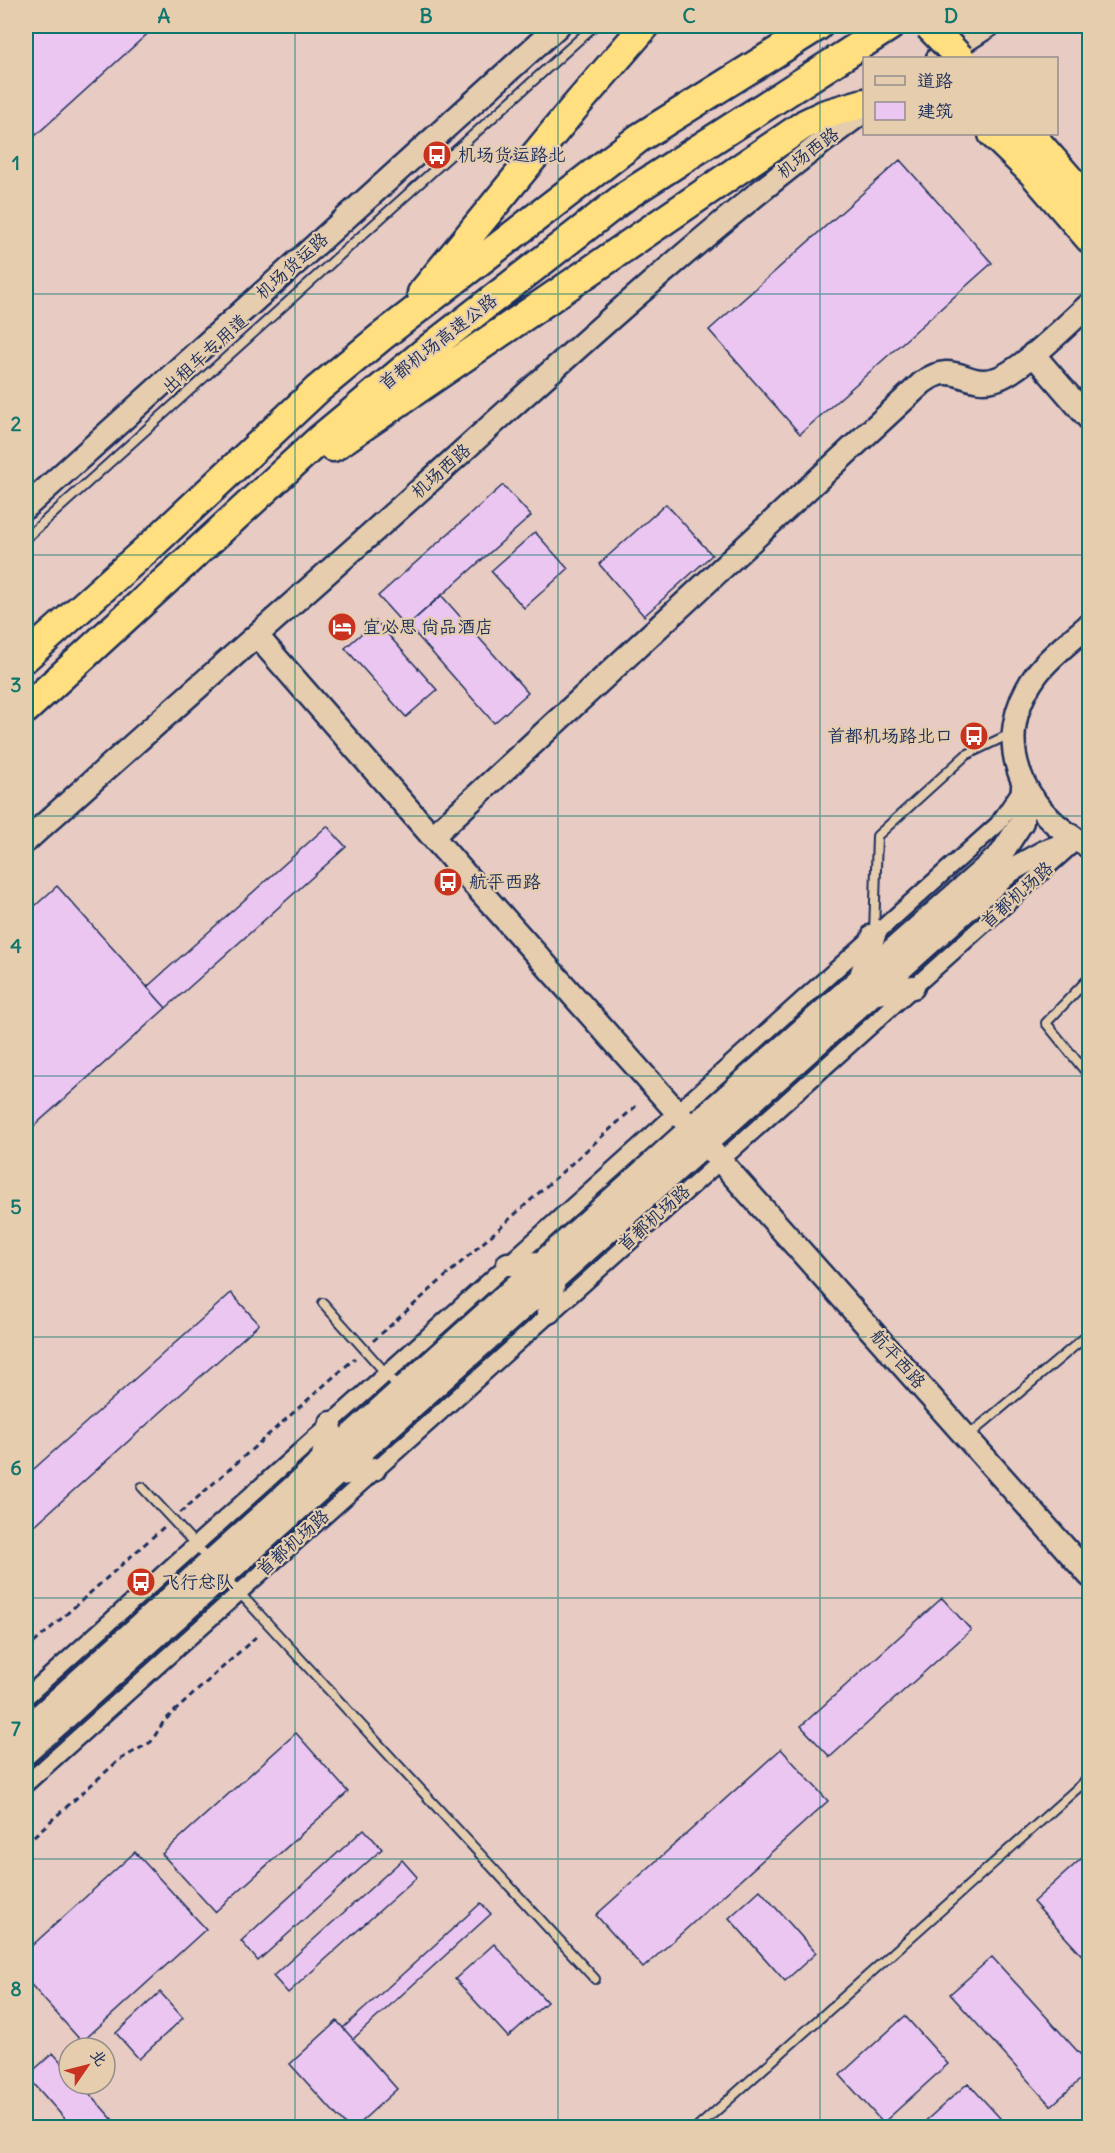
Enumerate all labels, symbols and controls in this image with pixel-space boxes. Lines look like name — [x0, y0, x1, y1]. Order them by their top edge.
text: A — [158, 3, 171, 28]
text: B — [419, 3, 433, 28]
text: C — [682, 3, 696, 28]
text: D — [944, 3, 958, 28]
legend — [863, 57, 1058, 135]
text: 道路 — [917, 69, 953, 92]
text: 建筑 — [917, 99, 953, 122]
street label: 机场西路 — [772, 122, 843, 183]
bus stop icon: 机场货运路北 — [421, 139, 453, 171]
place label: 机场货运路北 — [458, 143, 566, 166]
text: 1 — [12, 150, 20, 175]
street label: 机场货运路 — [251, 227, 333, 304]
street label: 首都机场高速公路 — [374, 288, 502, 395]
street label: 出租车专用道 — [157, 309, 252, 398]
text: 2 — [11, 411, 22, 436]
street label: 机场西路 — [406, 438, 475, 503]
hotel icon: 宜必思 尚品酒店 — [326, 611, 358, 643]
place label: 宜必思 尚品酒店 — [363, 615, 493, 638]
text: 3 — [10, 672, 22, 697]
bus stop icon: 首都机场路北口 — [958, 720, 990, 752]
place label: 首都机场路北口 — [827, 724, 953, 747]
street label: 首都机场路 — [976, 856, 1058, 933]
bus stop icon: 航平西路 — [432, 866, 464, 898]
place label: 航平西路 — [469, 870, 541, 893]
text: 4 — [10, 933, 22, 958]
street label: 首都机场路 — [613, 1179, 695, 1256]
text: 5 — [10, 1194, 22, 1219]
street label: 航平西路 — [866, 1324, 931, 1393]
text: 6 — [10, 1455, 22, 1480]
street label: 首都机场路 — [252, 1504, 334, 1581]
bus stop icon: 飞行总队 — [125, 1566, 157, 1598]
place label: 飞行总队 — [162, 1570, 234, 1593]
text: 7 — [11, 1716, 21, 1741]
text: 8 — [10, 1976, 22, 2001]
north arrow — [57, 2036, 117, 2096]
text: 北 — [87, 2045, 112, 2070]

